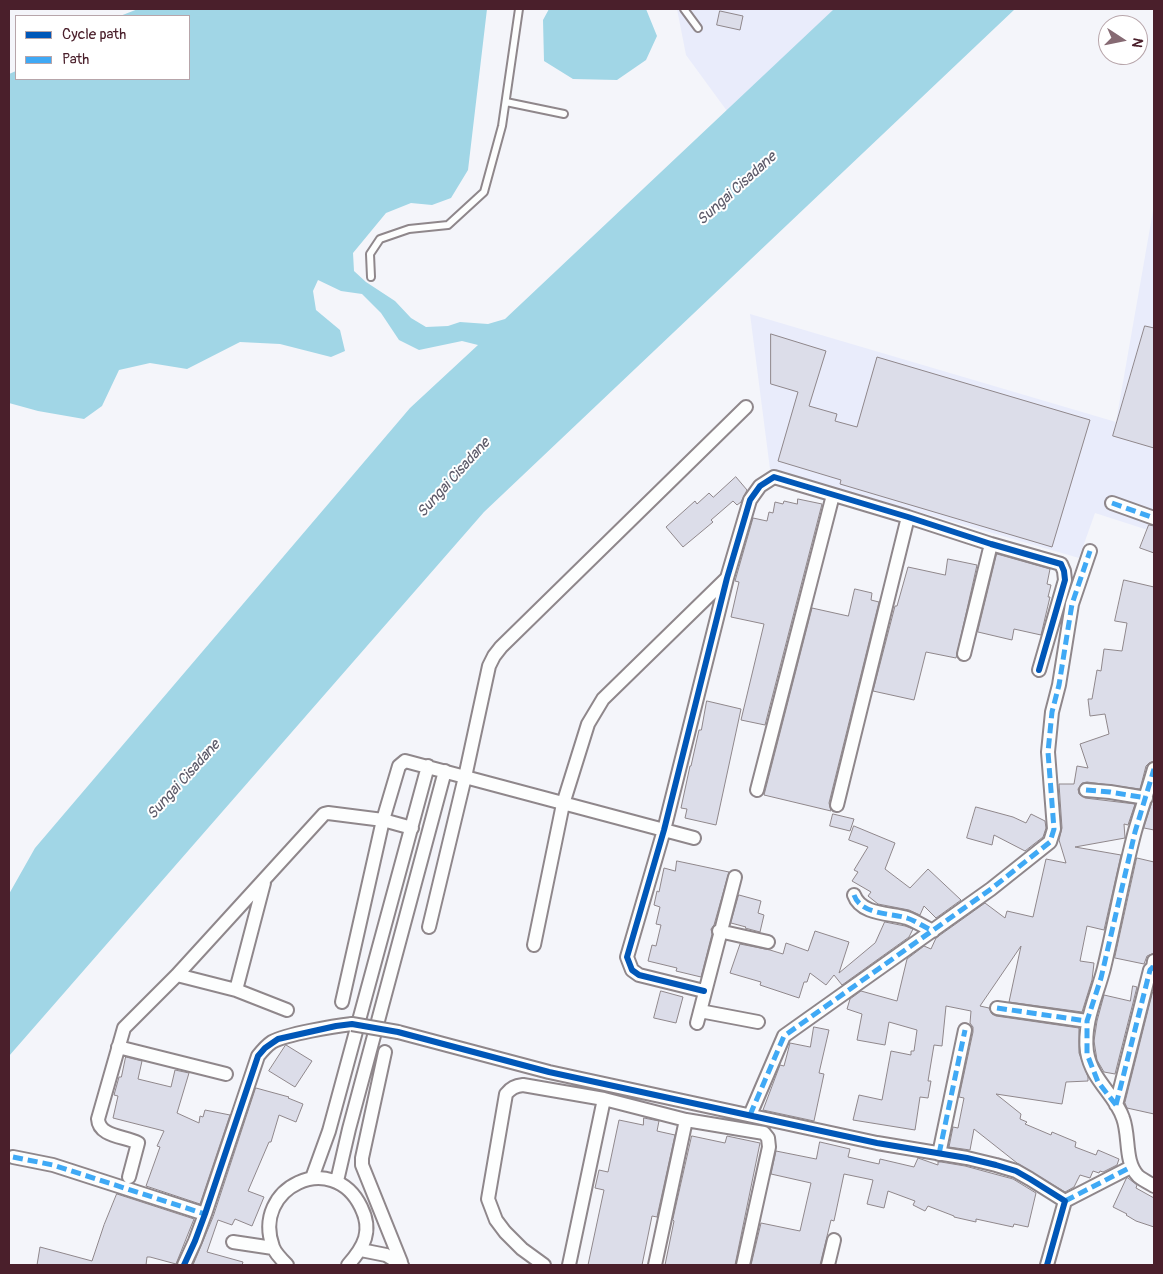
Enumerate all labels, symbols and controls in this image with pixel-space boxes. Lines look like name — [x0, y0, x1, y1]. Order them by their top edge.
legend — [15, 15, 190, 80]
north arrow — [1098, 15, 1148, 65]
text: Cycle path — [62, 25, 126, 44]
text: N — [1128, 36, 1146, 49]
text: Path — [62, 50, 89, 69]
water label: Sungai Cisadane — [694, 149, 780, 229]
water label: Sungai Cisadane — [414, 435, 494, 521]
water label: Sungai Cisadane — [144, 737, 224, 823]

